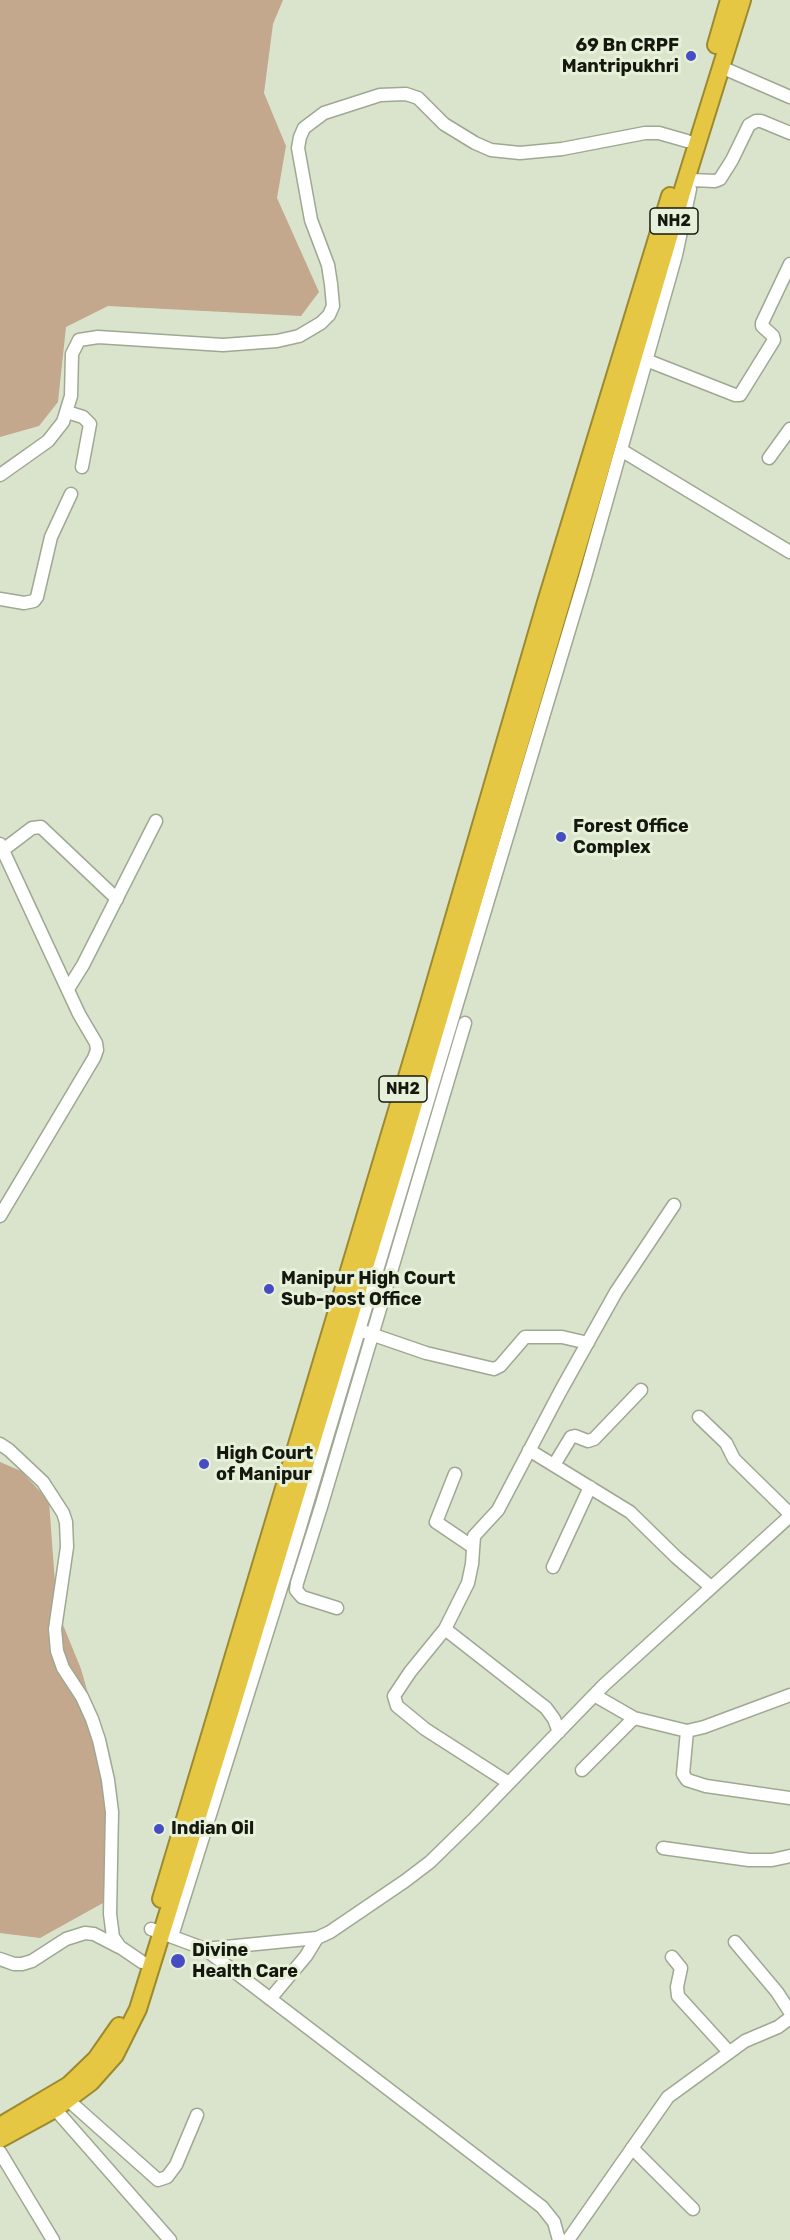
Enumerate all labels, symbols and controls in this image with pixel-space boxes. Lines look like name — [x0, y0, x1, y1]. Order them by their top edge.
place label: 69 Bn CRPF Mantripukhri — [562, 35, 679, 78]
marker: 69 Bn CRPF Mantripukhri — [684, 49, 698, 63]
road number: NH2 — [650, 208, 698, 234]
place label: Forest Office Complex — [573, 816, 689, 858]
marker: Forest Office Complex — [554, 830, 568, 844]
road number: NH2 — [379, 1076, 427, 1102]
place label: Manipur High Court Sub-post Office — [281, 1268, 455, 1310]
marker: Manipur High Court Sub-post Office — [262, 1282, 276, 1296]
place label: High Court of Manipur — [216, 1443, 313, 1486]
marker: High Court of Manipur — [197, 1457, 211, 1471]
place label: Indian Oil — [171, 1818, 254, 1840]
marker: Indian Oil — [152, 1822, 166, 1836]
place label: Divine Health Care — [192, 1940, 298, 1982]
marker: Divine Health Care — [169, 1952, 187, 1970]

